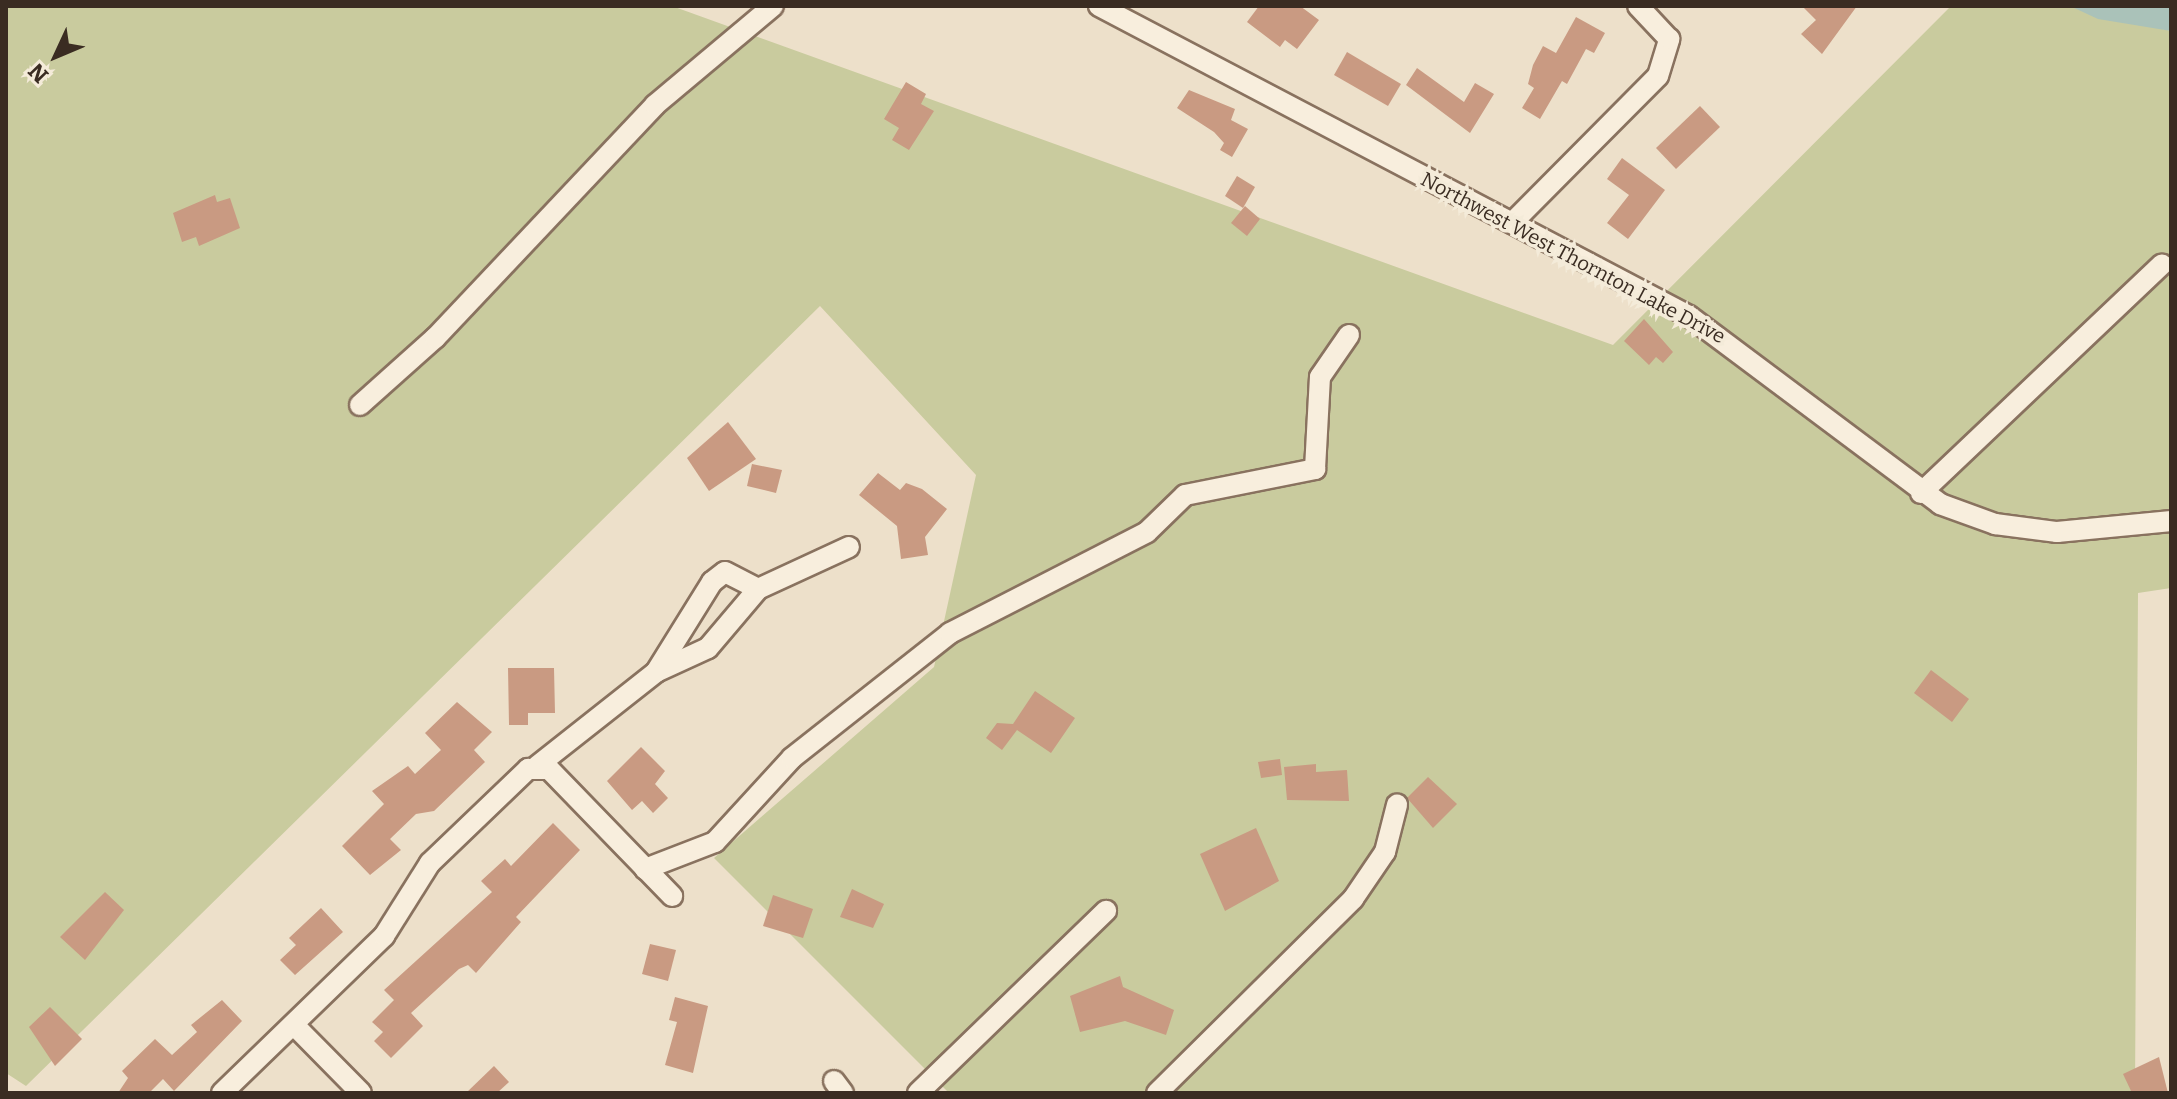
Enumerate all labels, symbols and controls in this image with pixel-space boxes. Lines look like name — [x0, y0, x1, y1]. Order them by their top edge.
north arrow — [16, 16, 96, 96]
text: N — [23, 58, 54, 89]
street label: Northwest West Thornton Lake Drive — [1417, 167, 1729, 349]

